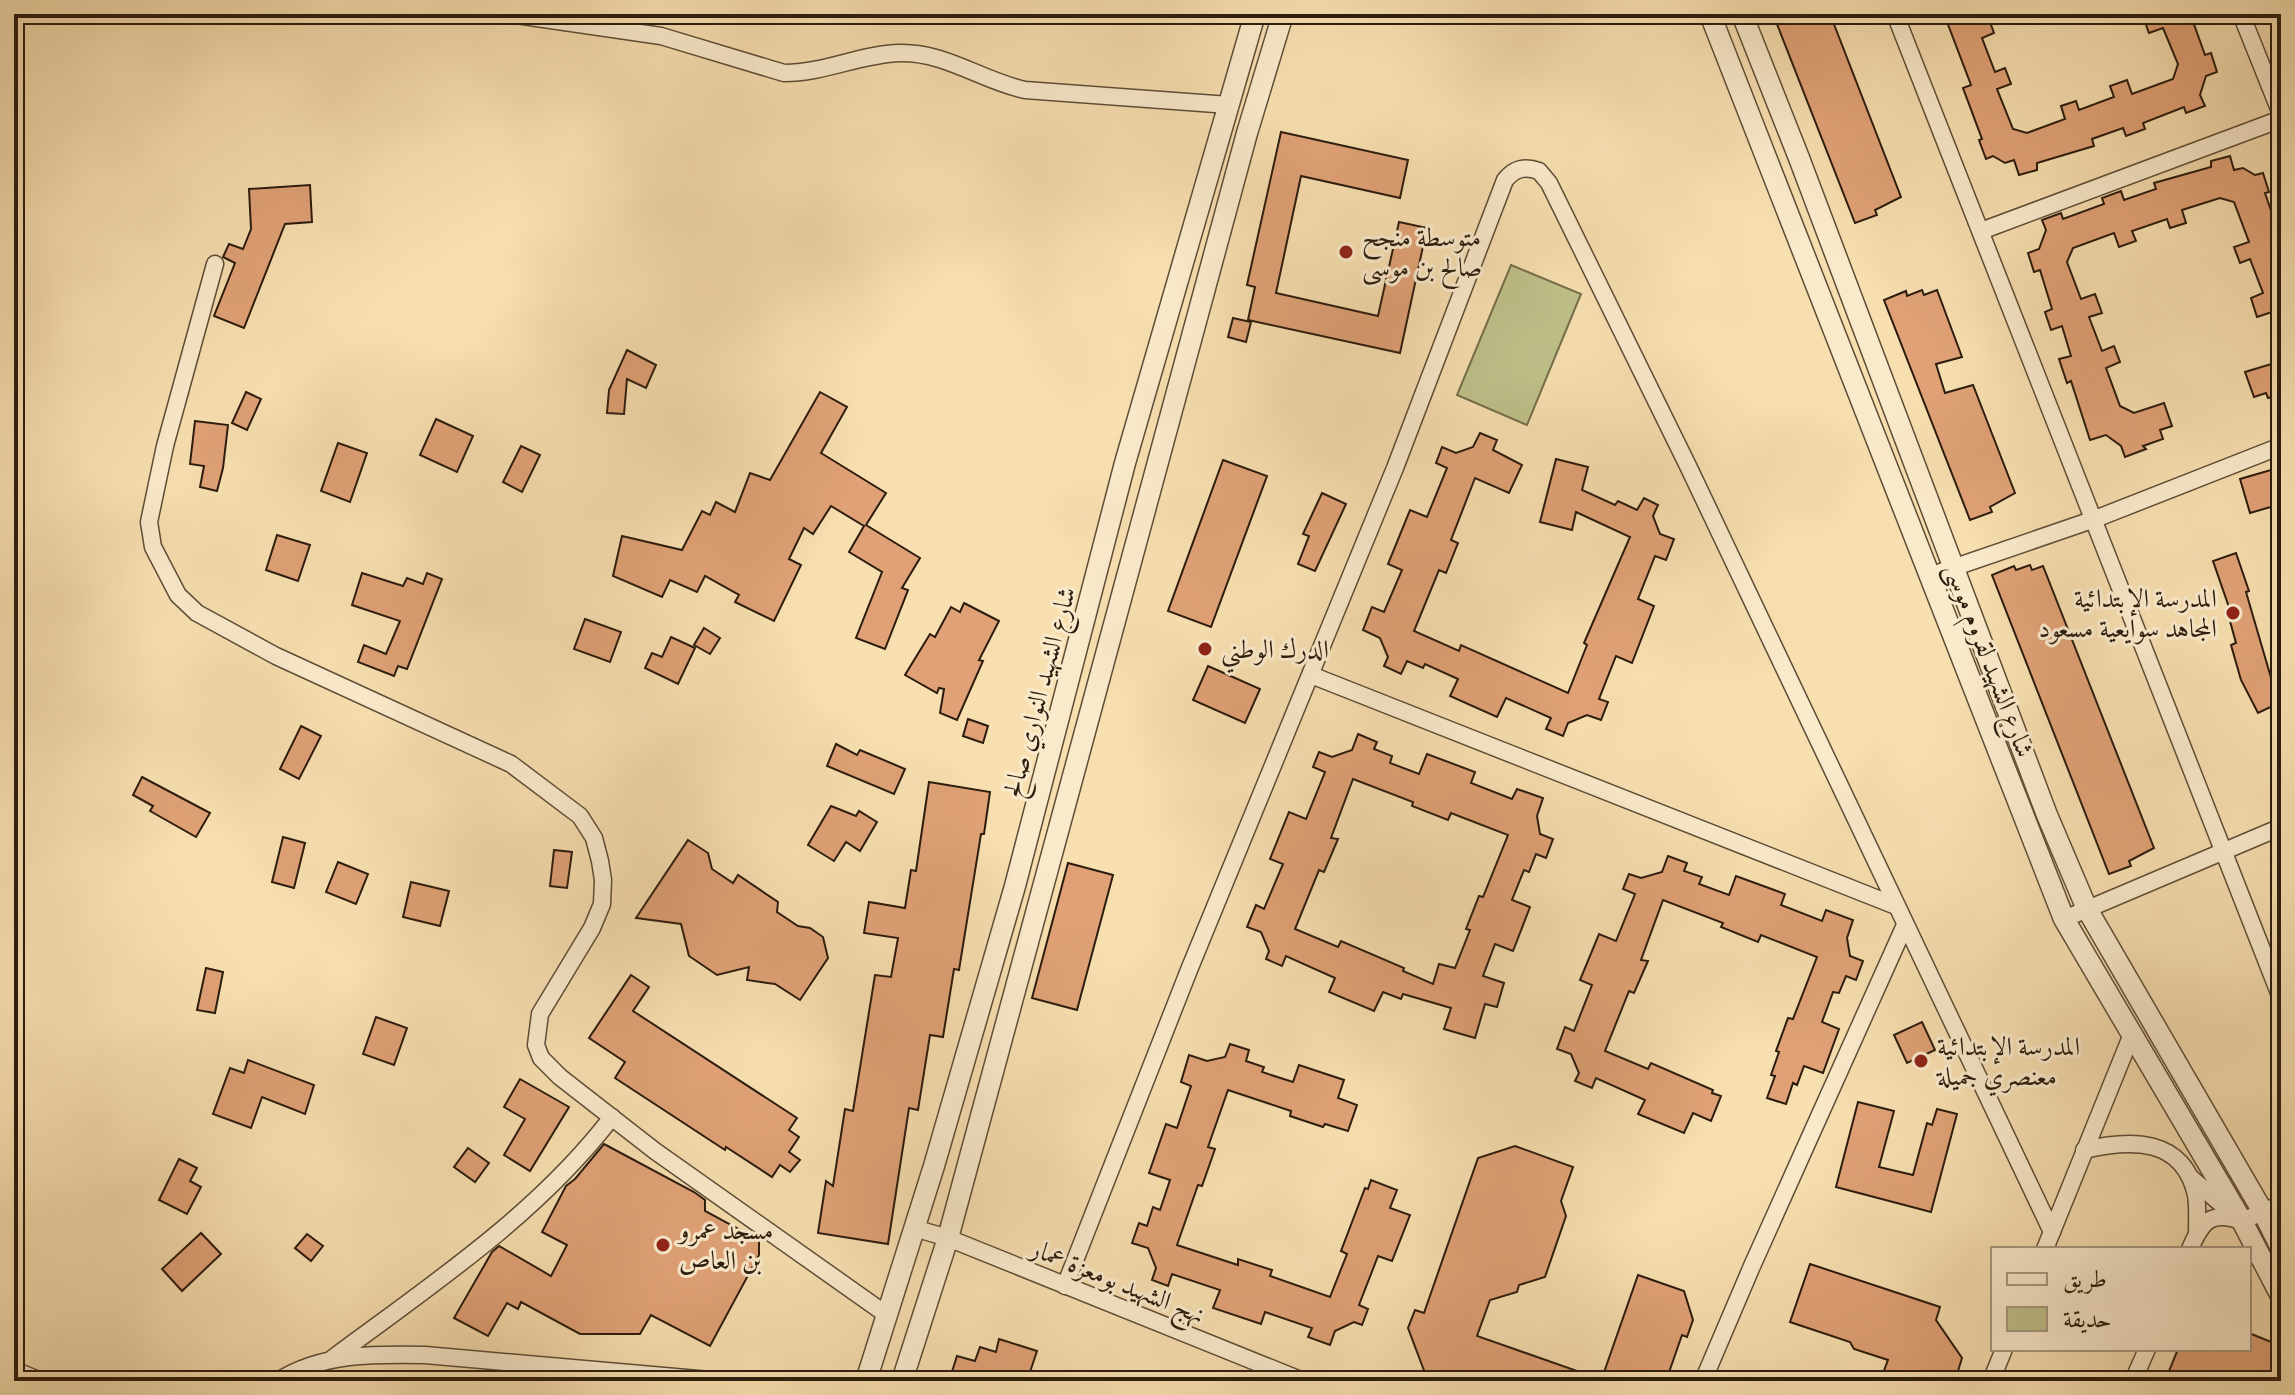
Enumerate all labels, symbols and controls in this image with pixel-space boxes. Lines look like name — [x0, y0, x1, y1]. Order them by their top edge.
place label: متوسطة منجح صالح بن موسى — [1362, 217, 1482, 289]
marker: متوسطة منجح صالح بن موسى — [1337, 243, 1355, 261]
street label: شارع الشهيد لقروم موسى — [1932, 557, 2045, 764]
place label: المدرسة الإبتدائية المجاهد سوايعية مسعود — [2038, 578, 2217, 647]
street label: شارع الشهيد النواري صالح — [992, 582, 1088, 802]
marker: المدرسة الإبتدائية المجاهد سوايعية مسعود — [2224, 604, 2242, 622]
place label: الدرك الوطني — [1221, 629, 1329, 673]
marker: الدرك الوطني — [1196, 640, 1214, 658]
place label: المدرسة الإبتدائية معنصري جميلة — [1935, 1026, 2080, 1097]
marker: المدرسة الإبتدائية معنصري جميلة — [1912, 1052, 1930, 1070]
place label: مسجد عمرو بن العاص — [676, 1210, 773, 1279]
street label: نهج الشهيد بومعزة عمار — [1020, 1227, 1211, 1338]
marker: مسجد عمرو بن العاص — [654, 1236, 672, 1254]
legend — [1991, 1247, 2251, 1351]
text: طريق — [2063, 1261, 2107, 1296]
text: حديقة — [2063, 1301, 2112, 1336]

